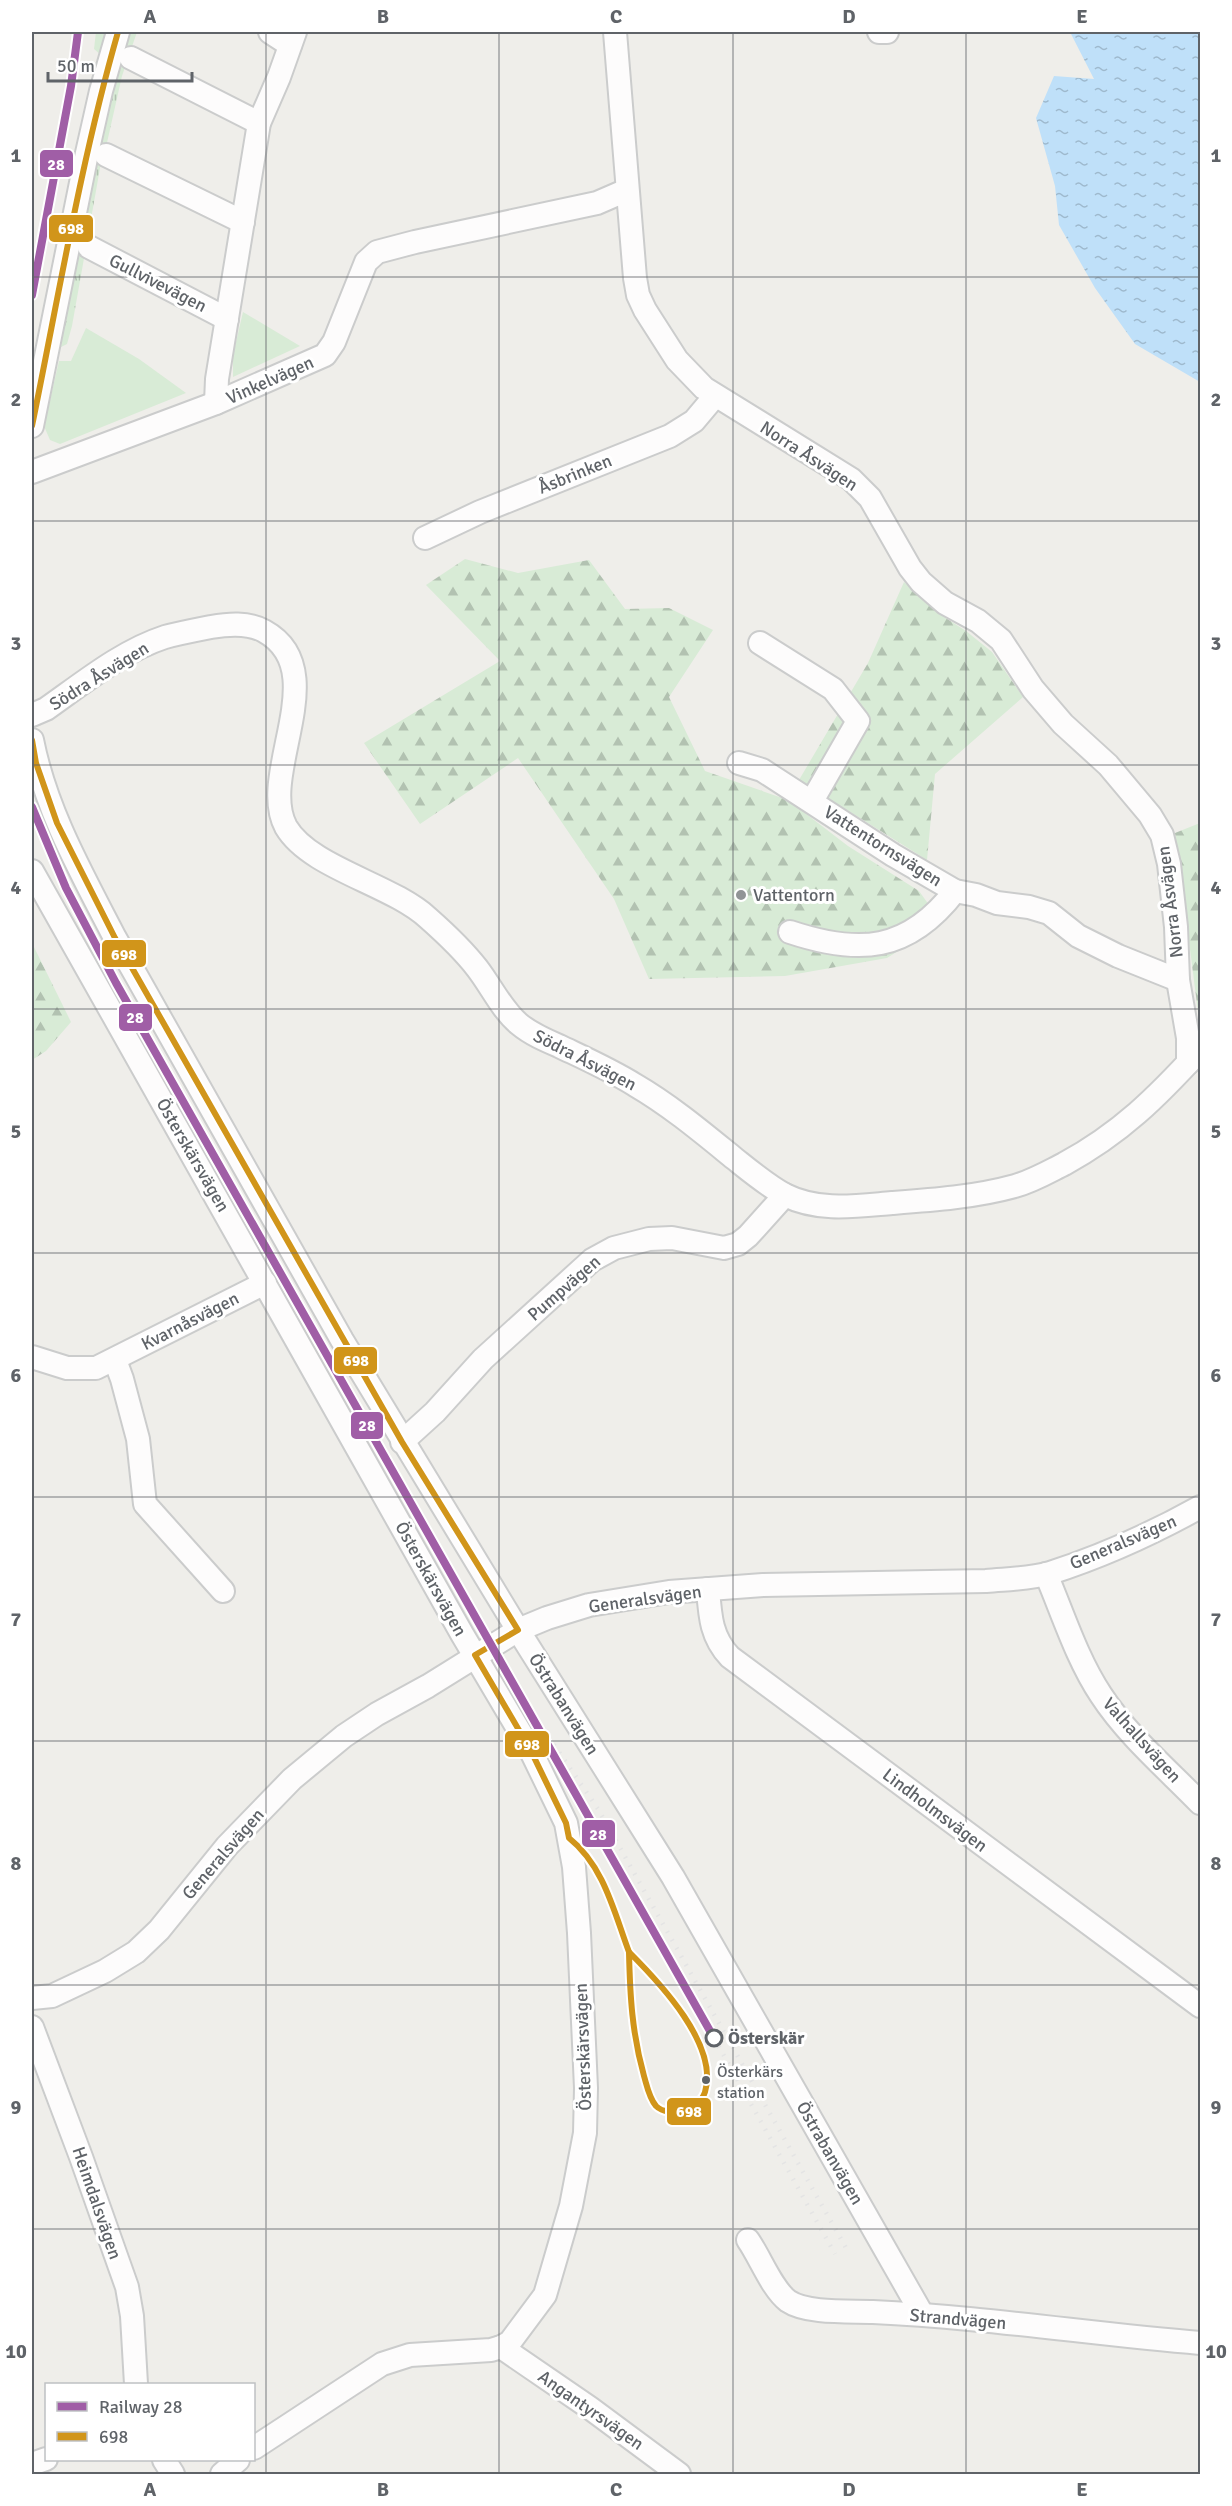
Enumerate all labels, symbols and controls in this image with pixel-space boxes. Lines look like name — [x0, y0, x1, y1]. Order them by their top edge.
text: A — [144, 4, 157, 29]
text: B — [377, 4, 389, 29]
text: C — [610, 4, 622, 29]
text: D — [842, 4, 856, 29]
text: E — [1076, 4, 1088, 29]
scale bar — [48, 45, 192, 83]
text: 50 m — [57, 55, 95, 77]
text: 1 — [11, 143, 22, 168]
text: 1 — [1211, 143, 1222, 168]
line badge: 28 — [39, 149, 74, 178]
text: 28 — [47, 155, 65, 175]
line badge: 698 — [48, 214, 94, 243]
text: 698 — [58, 219, 84, 239]
street label: Gullvivevägen — [106, 249, 210, 317]
street label: Vinkelvägen — [223, 351, 317, 409]
text: 2 — [11, 387, 21, 412]
text: 2 — [1211, 387, 1221, 412]
street label: Norra Åsvägen — [756, 416, 862, 496]
street label: Åsbrinken — [535, 449, 615, 499]
text: 3 — [11, 631, 21, 656]
text: 3 — [1211, 631, 1221, 656]
street label: Södra Åsvägen — [45, 637, 153, 715]
street label: Vattentornsvägen — [820, 801, 946, 891]
street label: Norra Åsvägen — [1152, 845, 1188, 959]
text: 4 — [11, 875, 22, 900]
text: 4 — [1211, 875, 1222, 900]
place label: Vattentorn — [753, 884, 835, 906]
marker: Vattentorn — [734, 888, 748, 902]
line badge: 698 — [101, 939, 147, 968]
text: 698 — [111, 945, 137, 965]
line badge: 28 — [118, 1003, 153, 1032]
text: 28 — [126, 1008, 144, 1028]
street label: Södra Åsvägen — [530, 1025, 640, 1095]
street label: Österskärsvägen — [152, 1094, 234, 1216]
text: 5 — [11, 1119, 21, 1144]
text: 5 — [1211, 1119, 1221, 1144]
street label: Pumpvägen — [523, 1250, 605, 1326]
street label: Kvarnåsvägen — [138, 1287, 242, 1355]
line badge: 698 — [333, 1346, 378, 1375]
text: 698 — [343, 1351, 369, 1371]
text: 6 — [11, 1363, 22, 1388]
text: 6 — [1211, 1363, 1222, 1388]
line badge: 28 — [350, 1411, 384, 1440]
text: 28 — [358, 1416, 376, 1436]
street label: Generalsvägen — [1066, 1510, 1180, 1574]
street label: Österskärsvägen — [390, 1518, 472, 1640]
street label: Generalsvägen — [587, 1580, 703, 1618]
text: 7 — [11, 1607, 22, 1632]
text: 7 — [1211, 1607, 1222, 1632]
street label: Östrabanvägen — [524, 1649, 604, 1759]
street label: Valhallsvägen — [1098, 1693, 1186, 1787]
line badge: 698 — [504, 1730, 550, 1758]
text: 698 — [514, 1735, 540, 1755]
street label: Lindholmsvägen — [878, 1763, 992, 1857]
street label: Generalsvägen — [177, 1804, 269, 1904]
line badge: 28 — [581, 1819, 616, 1848]
text: 28 — [589, 1825, 607, 1845]
text: 8 — [11, 1851, 22, 1876]
text: 8 — [1211, 1851, 1222, 1876]
street label: Österskärsvägen — [570, 1983, 596, 2111]
place label: Österskär — [728, 2027, 805, 2049]
marker: Österskär — [705, 2029, 723, 2047]
place label: Österkärs station — [717, 2062, 783, 2103]
marker: Österkärs station — [700, 2074, 712, 2086]
text: 9 — [11, 2095, 22, 2120]
text: 9 — [1211, 2095, 1222, 2120]
line badge: 698 — [666, 2097, 712, 2126]
street label: Östrabanvägen — [792, 2098, 868, 2208]
text: 698 — [676, 2102, 702, 2122]
street label: Heimdalsvägen — [67, 2144, 127, 2262]
street label: Strandvägen — [909, 2304, 1007, 2334]
text: 10 — [5, 2339, 27, 2364]
text: 10 — [1205, 2339, 1227, 2364]
street label: Angantyrsvägen — [534, 2365, 648, 2455]
legend — [45, 2383, 255, 2461]
text: Railway 28 — [99, 2396, 182, 2418]
text: 698 — [99, 2426, 128, 2448]
text: A — [144, 2477, 157, 2502]
text: B — [377, 2477, 389, 2502]
text: C — [610, 2477, 622, 2502]
text: D — [842, 2477, 856, 2502]
text: E — [1076, 2477, 1088, 2502]

